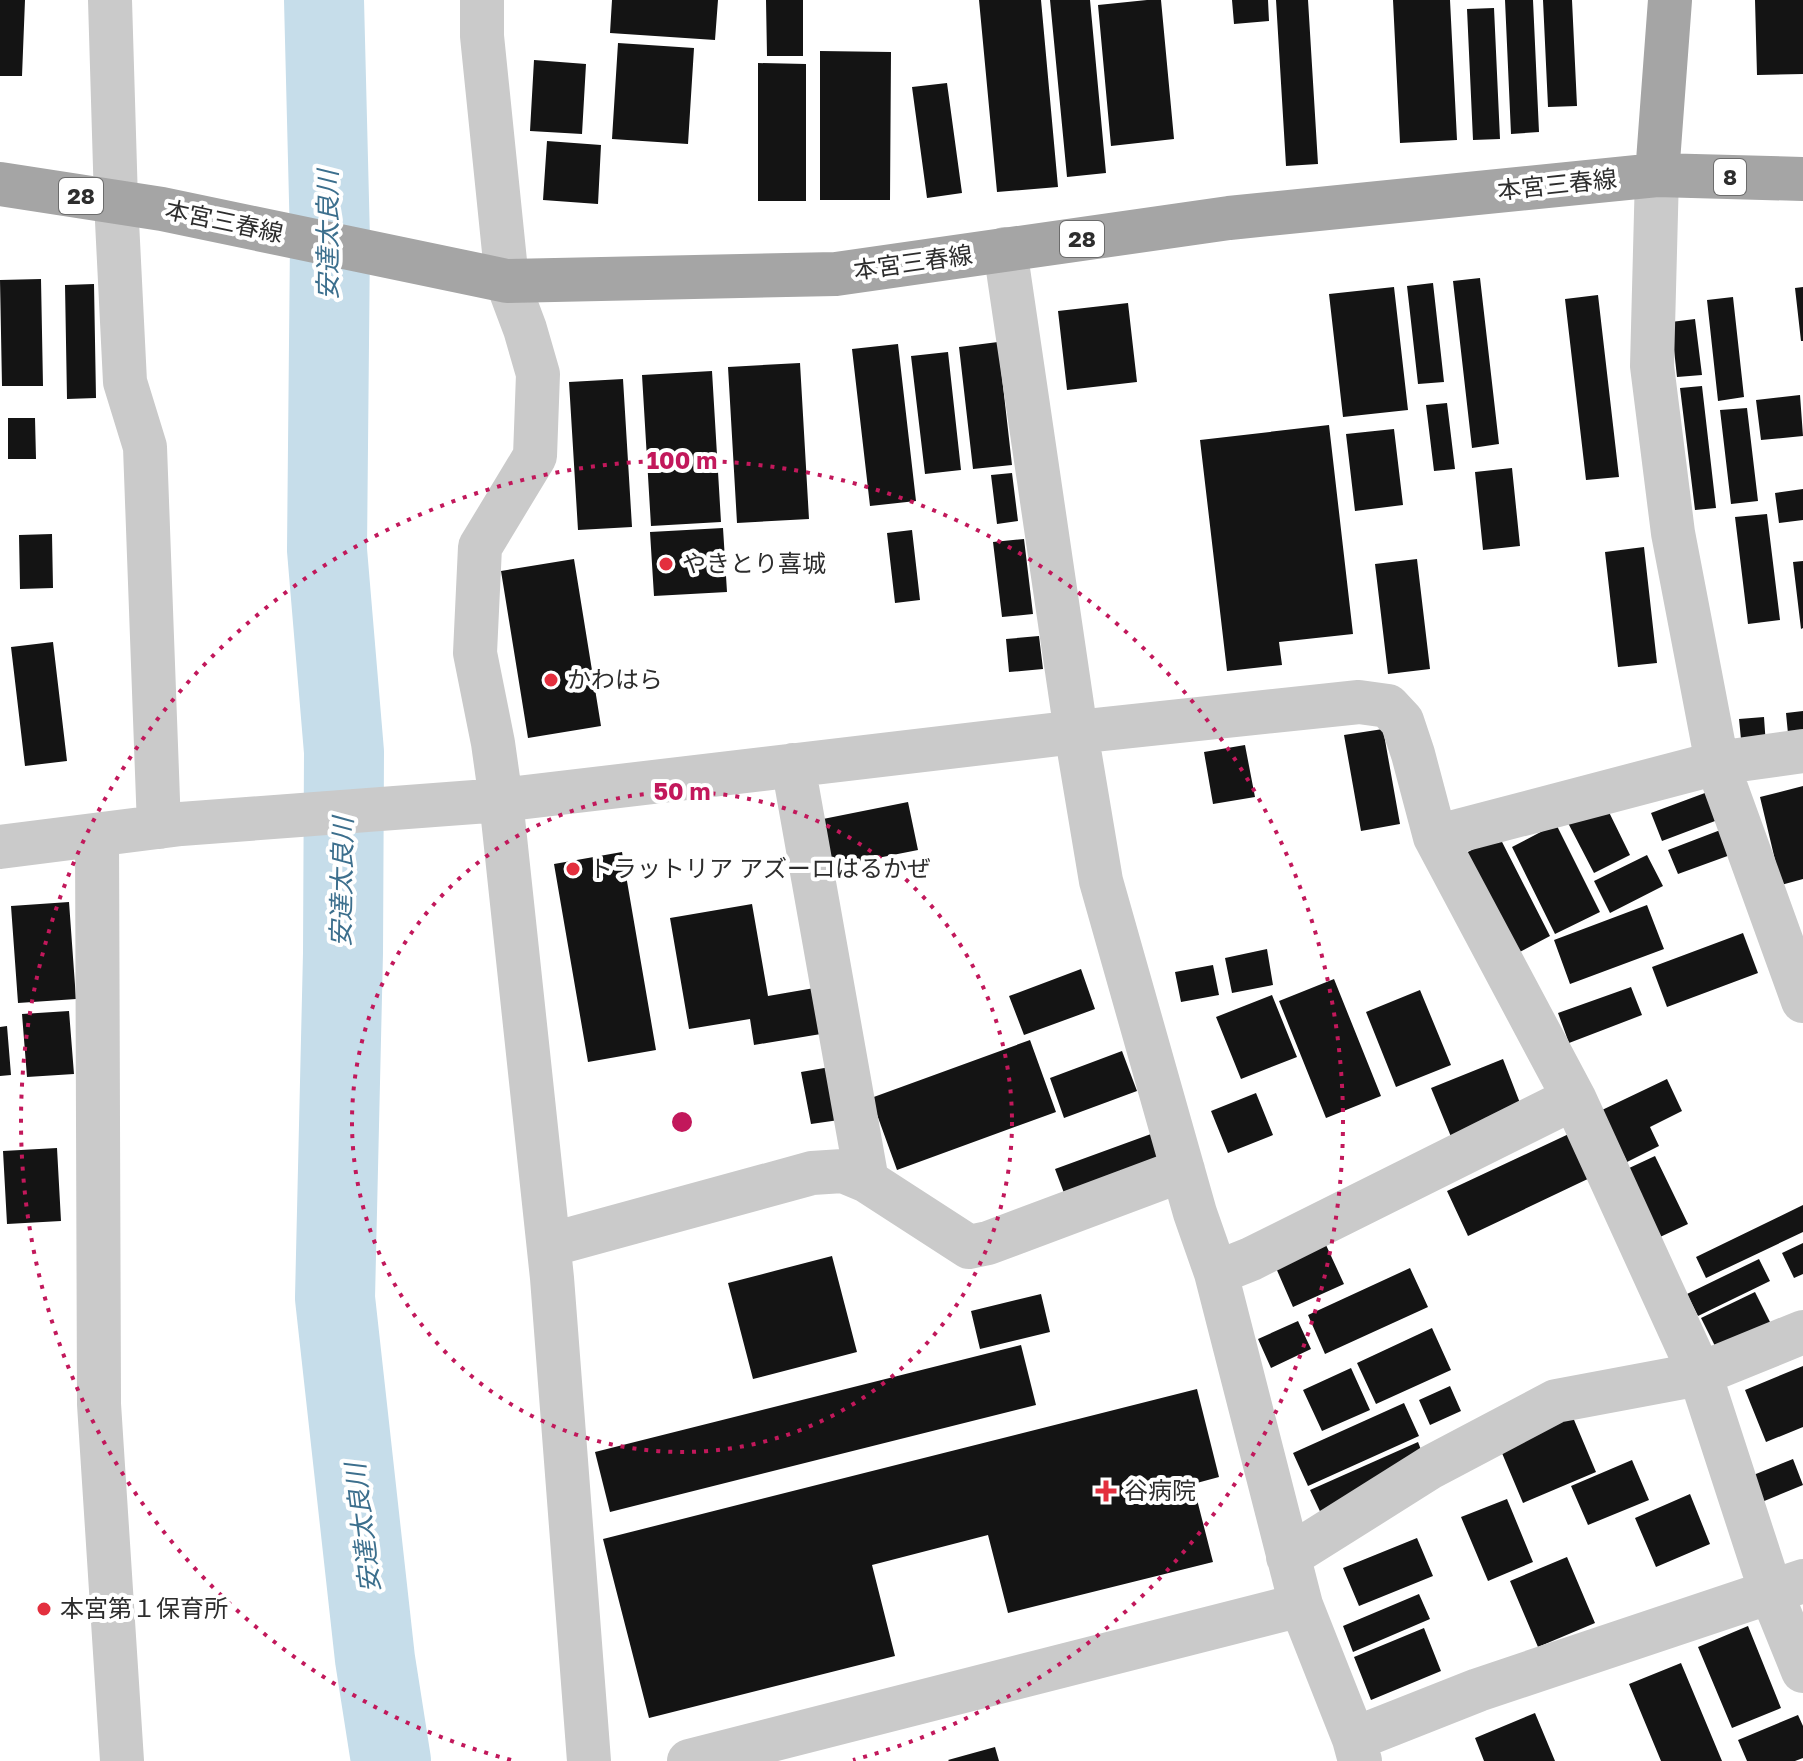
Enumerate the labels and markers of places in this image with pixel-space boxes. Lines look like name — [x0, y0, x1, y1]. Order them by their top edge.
place label: やきとり喜城 — [682, 548, 826, 577]
marker: やきとり喜城 — [657, 555, 675, 573]
place label: かわはら — [567, 664, 663, 693]
marker: かわはら — [542, 671, 560, 689]
place label: トラットリア アズーロはるかぜ — [589, 853, 931, 882]
marker: トラットリア アズーロはるかぜ — [564, 860, 582, 878]
centre of rings — [668, 1108, 696, 1136]
place label: 谷病院 — [1124, 1475, 1196, 1504]
marker: 谷病院 — [1095, 1480, 1117, 1502]
place label: 本宮第１保育所 — [60, 1593, 228, 1622]
marker: 本宮第１保育所 — [35, 1600, 53, 1618]

